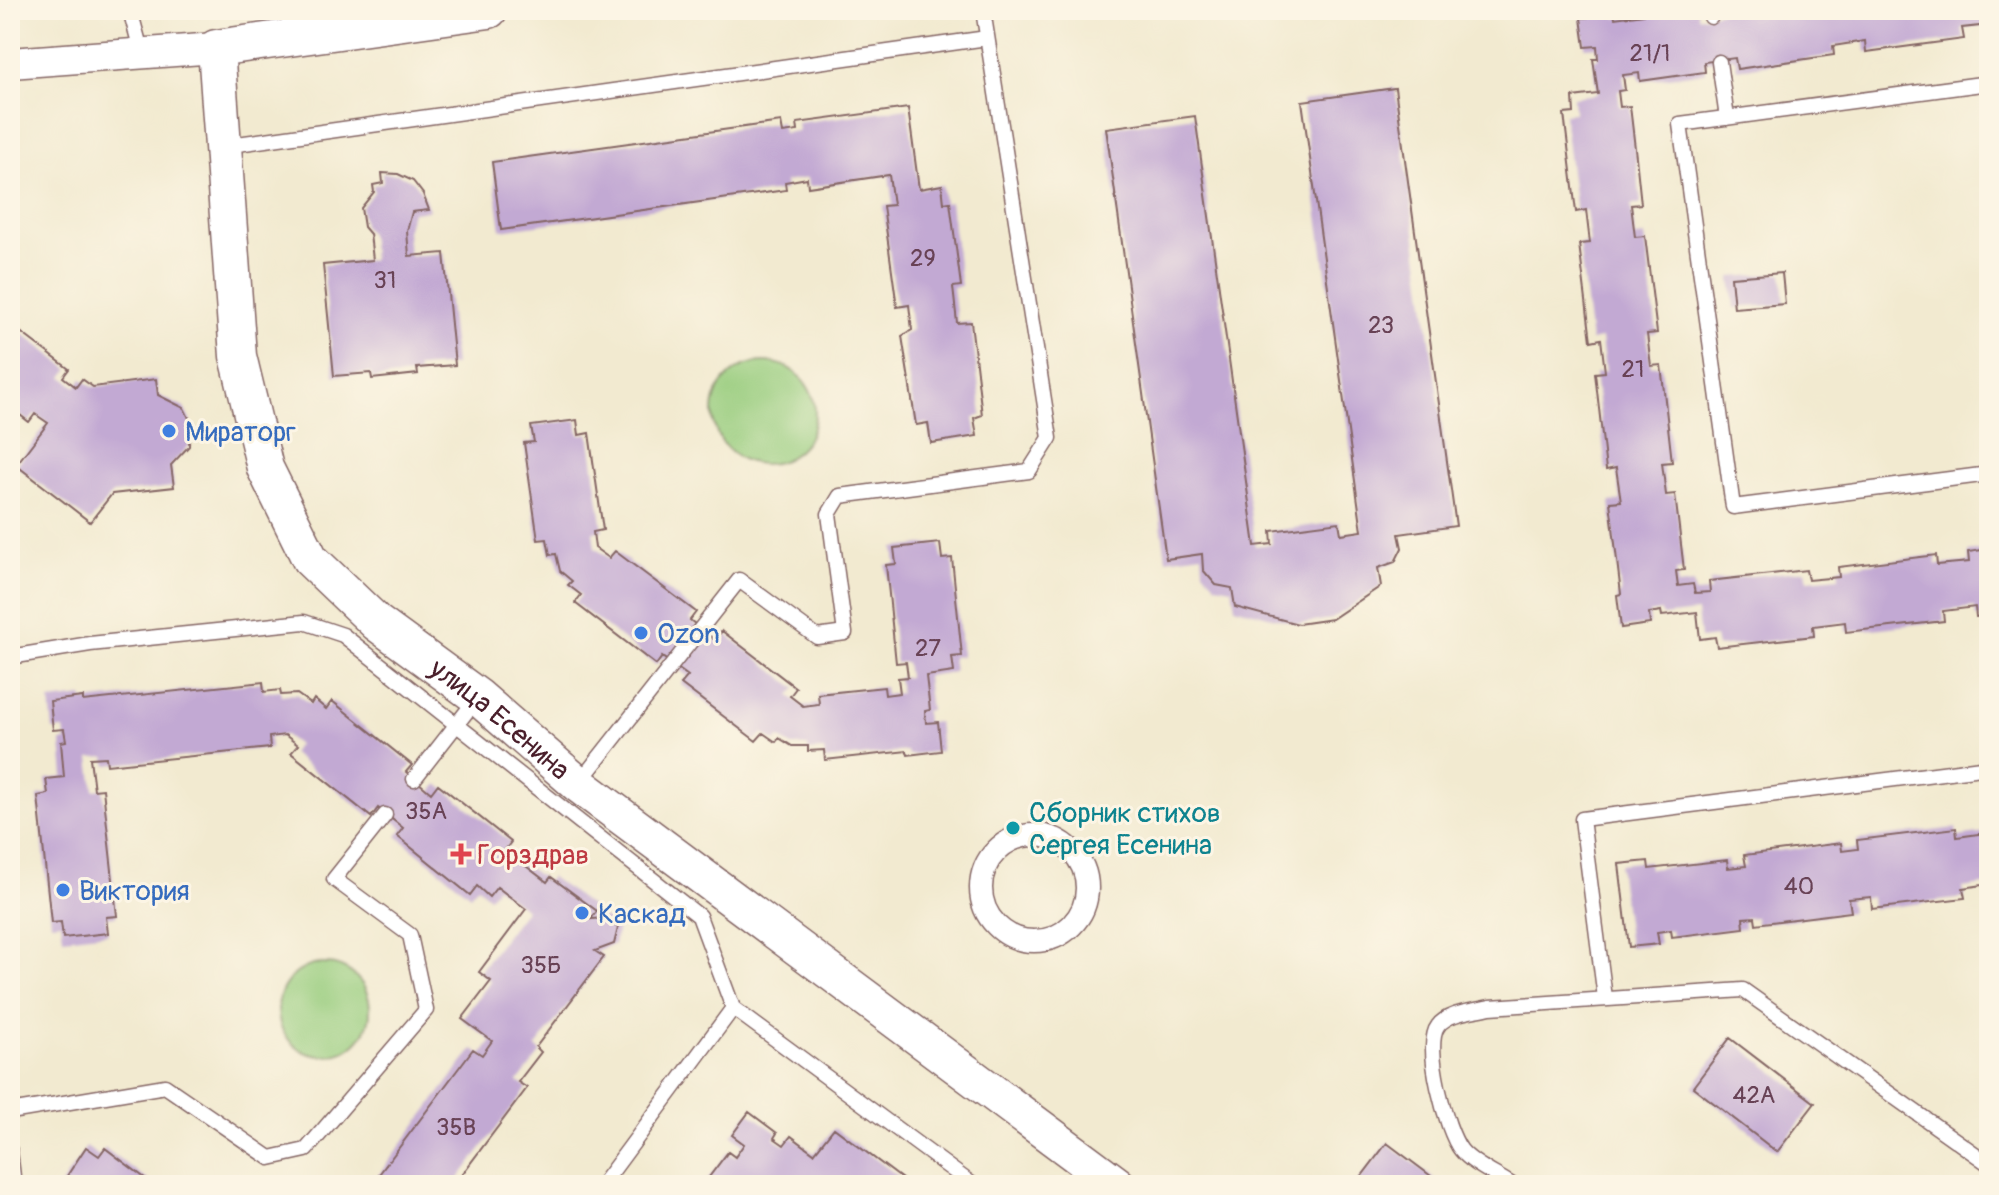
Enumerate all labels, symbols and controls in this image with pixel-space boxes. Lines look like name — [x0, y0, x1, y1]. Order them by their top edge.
house number: 21/1 — [1630, 39, 1670, 68]
house number: 29 — [910, 244, 936, 273]
house number: 31 — [374, 266, 396, 295]
house number: 23 — [1368, 311, 1394, 340]
house number: 21 — [1622, 355, 1644, 384]
place label: Мираторг — [185, 415, 296, 450]
marker: Мираторг — [160, 422, 178, 440]
place label: Ozon — [657, 617, 720, 652]
marker: Ozon — [632, 624, 650, 642]
house number: 27 — [915, 634, 941, 663]
street label: улица Есенина — [422, 651, 577, 788]
place label: Сборник стихов Сергея Есенина — [1029, 796, 1221, 863]
house number: 35А — [405, 797, 447, 826]
marker: Сборник стихов Сергея Есенина — [1004, 819, 1022, 837]
place label: Горздрав — [477, 838, 589, 873]
marker: Горздрав — [452, 845, 470, 863]
house number: 40 — [1784, 872, 1814, 901]
place label: Виктория — [79, 874, 190, 909]
marker: Виктория — [54, 881, 72, 899]
place label: Каскад — [598, 897, 686, 932]
marker: Каскад — [573, 904, 591, 922]
house number: 35Б — [521, 951, 561, 980]
house number: 42А — [1733, 1081, 1775, 1110]
house number: 35В — [436, 1113, 476, 1142]

